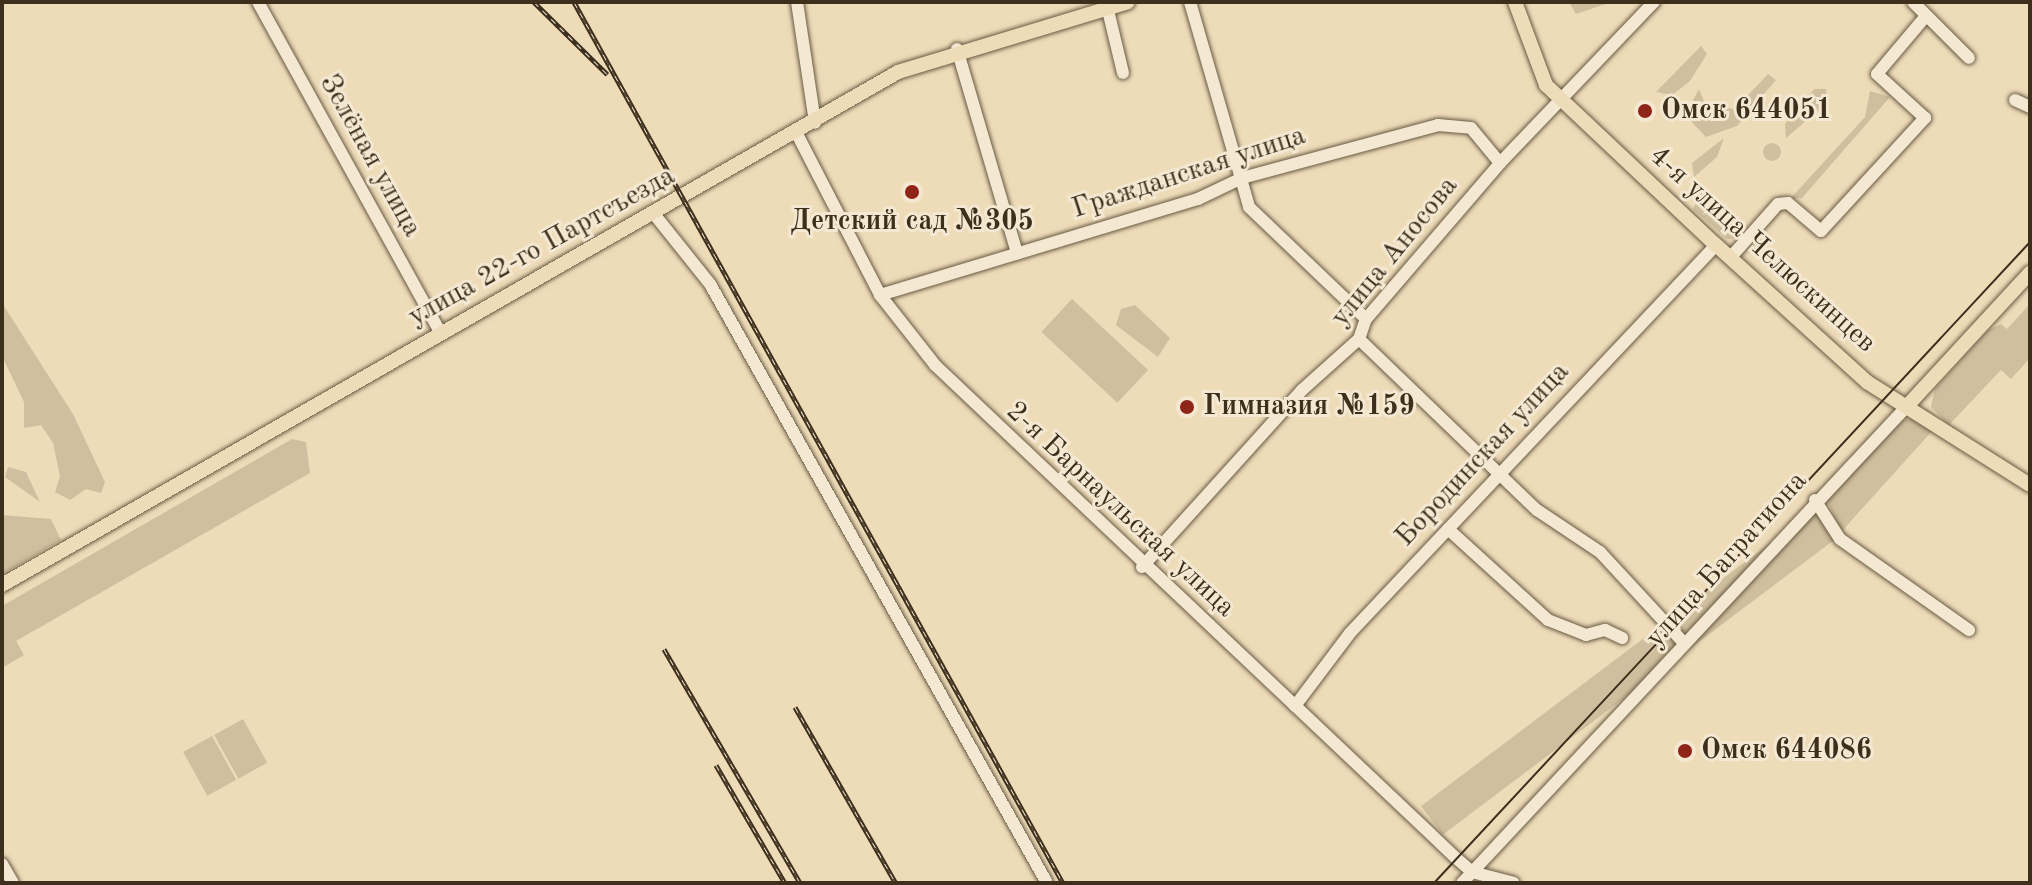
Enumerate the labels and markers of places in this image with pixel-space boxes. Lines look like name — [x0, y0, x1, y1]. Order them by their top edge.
place label: Омск 644051 — [1661, 94, 1832, 128]
marker: Омск 644051 — [1636, 102, 1654, 120]
marker: Детский сад №305 — [903, 183, 921, 201]
place label: Детский сад №305 — [790, 205, 1034, 239]
place label: Гимназия №159 — [1203, 390, 1415, 424]
marker: Гимназия №159 — [1178, 398, 1196, 416]
place label: Омск 644086 — [1701, 734, 1872, 768]
marker: Омск 644086 — [1676, 742, 1694, 760]

